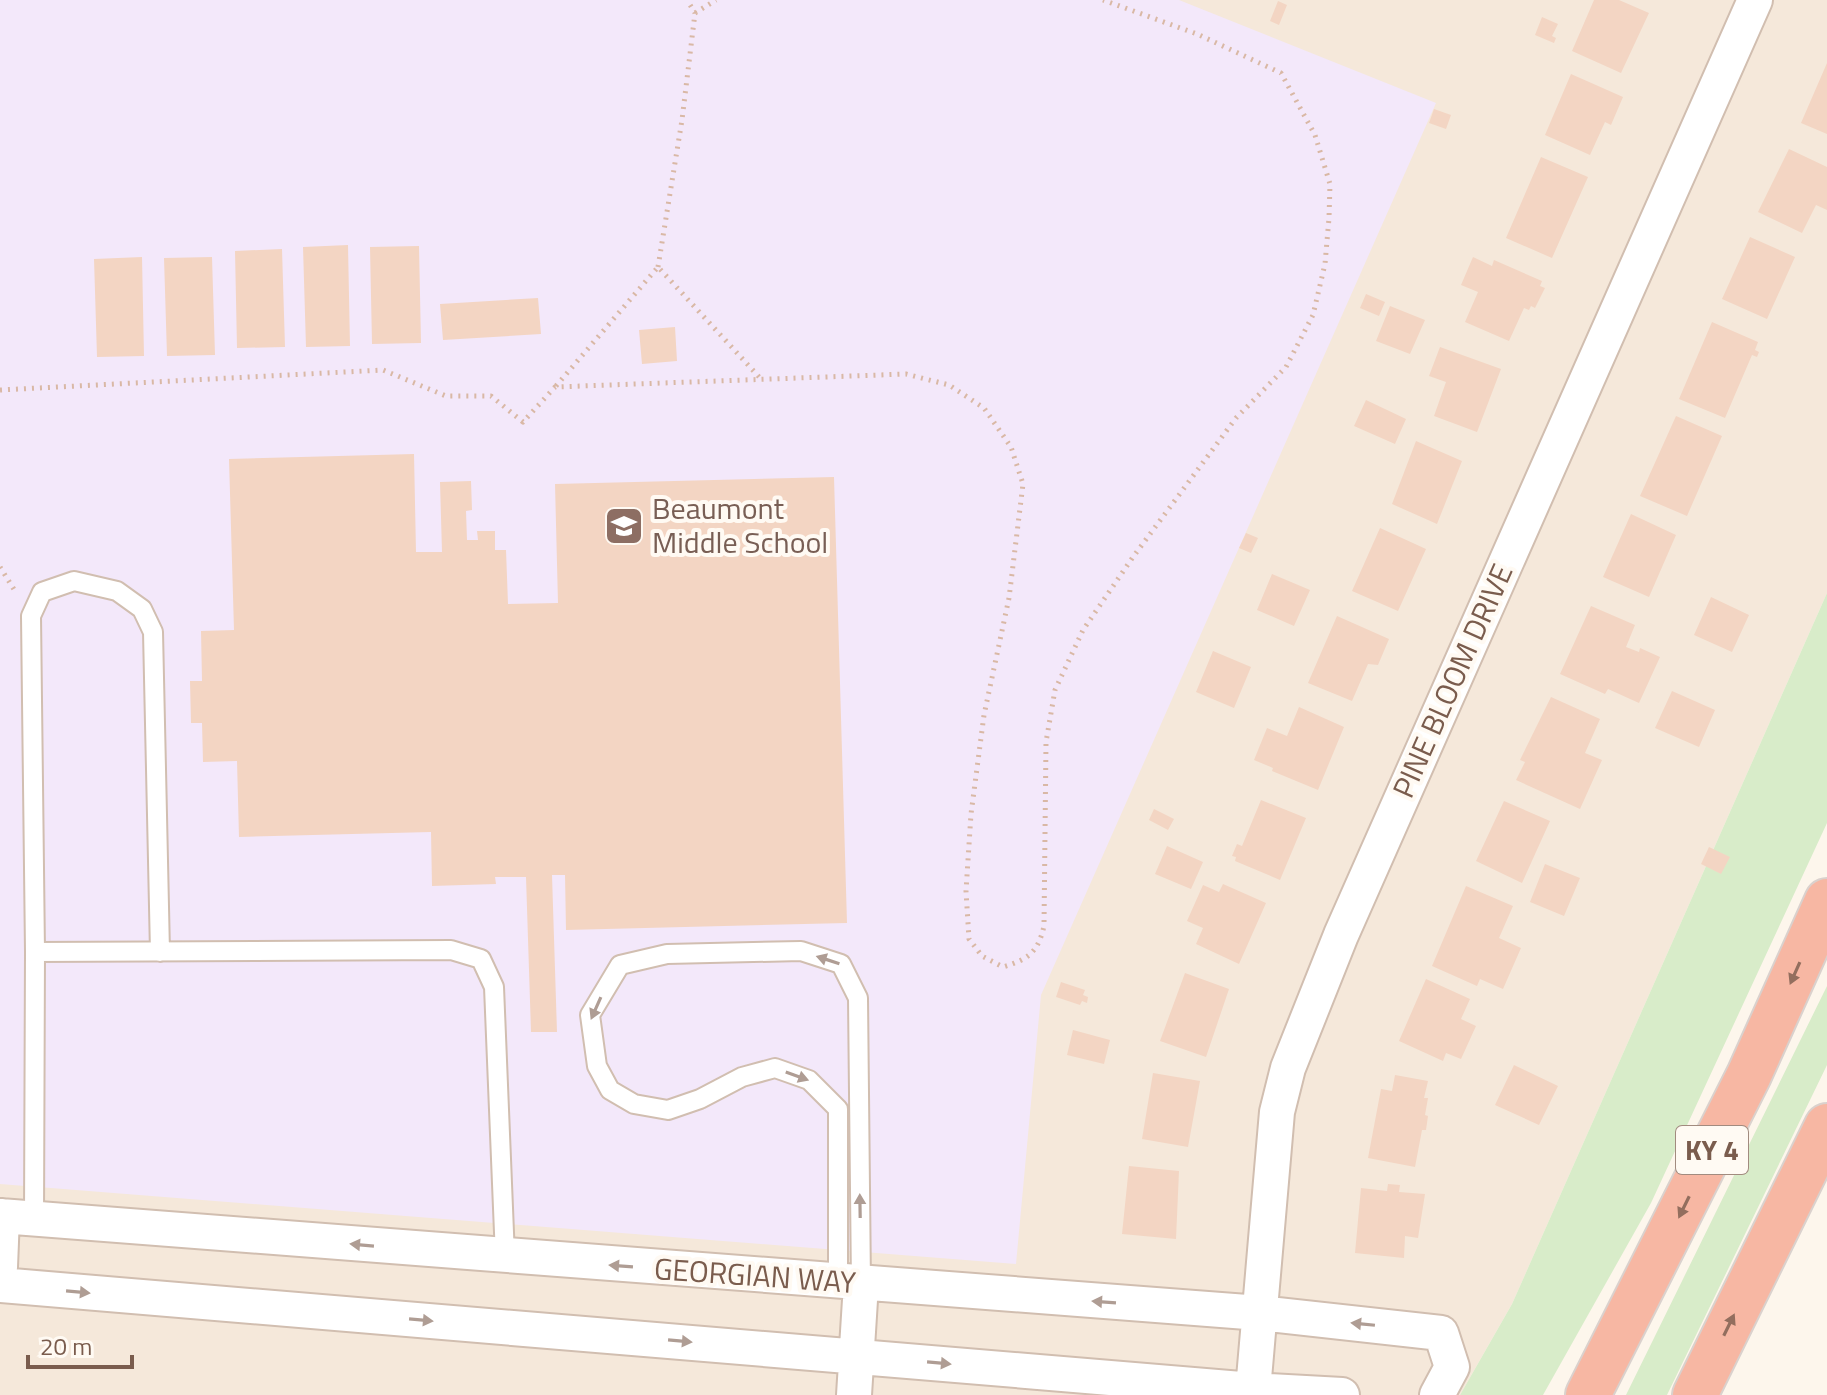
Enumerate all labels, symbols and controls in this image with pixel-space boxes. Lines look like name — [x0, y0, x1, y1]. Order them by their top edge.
place label: Beaumont Middle School — [652, 485, 828, 565]
school or university icon: Beaumont Middle School — [603, 505, 645, 547]
street label: PINE BLOOM DRIVE — [1380, 556, 1524, 805]
one-way arrow — [815, 953, 839, 966]
one-way arrow — [1788, 961, 1802, 984]
one-way arrow — [590, 996, 603, 1019]
one-way arrow — [785, 1070, 809, 1083]
road number: KY 4 — [1676, 1126, 1748, 1174]
one-way arrow — [854, 1193, 866, 1218]
one-way arrow — [1677, 1196, 1690, 1219]
one-way arrow — [349, 1238, 374, 1251]
street label: GEORGIAN WAY — [653, 1245, 858, 1305]
one-way arrow — [608, 1259, 633, 1272]
one-way arrow — [66, 1286, 91, 1299]
one-way arrow — [1091, 1295, 1116, 1308]
one-way arrow — [409, 1314, 434, 1327]
one-way arrow — [1722, 1314, 1736, 1337]
one-way arrow — [1350, 1318, 1375, 1331]
scale bar — [28, 1319, 132, 1369]
text: 20 m — [40, 1328, 92, 1364]
one-way arrow — [668, 1335, 693, 1348]
one-way arrow — [927, 1356, 952, 1369]

